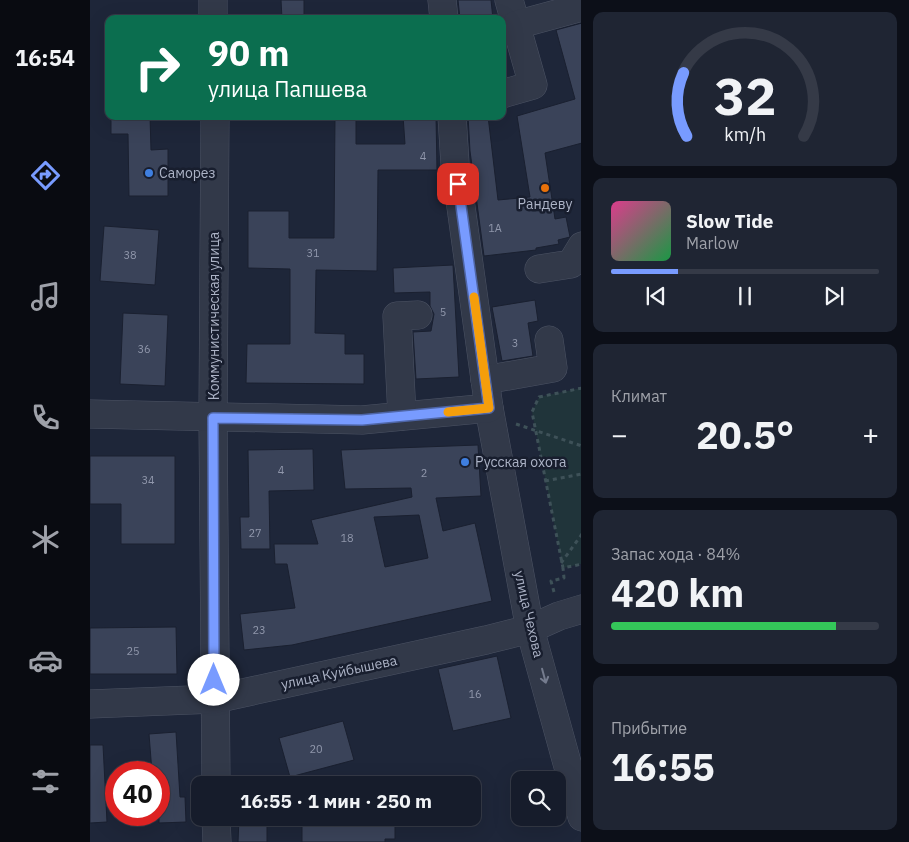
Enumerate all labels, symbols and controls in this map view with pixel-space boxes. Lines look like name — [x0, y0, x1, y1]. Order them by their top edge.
text: 90 m — [208, 30, 290, 76]
icon: right — [125, 35, 190, 100]
text: 16:54 — [15, 43, 75, 72]
text: 32 — [714, 62, 776, 129]
text: улица Папшева — [208, 74, 367, 103]
text: km/h — [724, 123, 766, 146]
house number: 4 — [420, 149, 427, 163]
icon: directions — [28, 158, 63, 193]
pin — [437, 163, 479, 205]
place label: Саморез — [159, 164, 216, 182]
marker: Саморез — [143, 167, 155, 179]
icon: arrive — [444, 170, 472, 198]
marker: Рандеву — [539, 182, 551, 194]
place label: Рандеву — [518, 195, 572, 213]
text: Slow Tide — [686, 209, 773, 233]
house number: 1А — [488, 221, 502, 235]
street label: Коммунистическая улица — [205, 231, 223, 400]
text: Marlow — [686, 233, 739, 253]
house number: 31 — [306, 246, 320, 260]
house number: 38 — [123, 248, 137, 262]
icon: music — [28, 279, 63, 314]
icon: previous — [642, 282, 670, 310]
icon: pause — [731, 282, 759, 310]
icon: next — [820, 282, 848, 310]
house number: 5 — [440, 305, 446, 319]
house number: 3 — [512, 336, 518, 350]
house number: 36 — [137, 342, 151, 356]
text: Климат — [611, 386, 667, 406]
icon: phone — [28, 400, 63, 435]
text: 20.5° — [696, 410, 794, 459]
text: − — [611, 416, 628, 453]
text: + — [862, 416, 879, 453]
place label: Русская охота — [475, 453, 567, 471]
marker: Русская охота — [459, 456, 471, 468]
house number: 4 — [278, 463, 285, 477]
house number: 2 — [421, 466, 427, 480]
house number: 34 — [141, 473, 155, 487]
icon: climate — [28, 522, 63, 557]
house number: 27 — [248, 526, 262, 540]
house number: 18 — [340, 531, 354, 545]
text: Запас хода · 84% — [611, 544, 740, 564]
text: 420 km — [611, 568, 744, 617]
street label: улица Чехова — [510, 569, 548, 660]
house number: 23 — [252, 623, 266, 637]
icon: car — [28, 643, 63, 678]
house number: 25 — [126, 644, 140, 658]
street label: улица Куйбышева — [279, 651, 399, 693]
position arrow — [187, 653, 239, 705]
one-way arrow — [539, 667, 549, 683]
house number: 16 — [468, 687, 482, 701]
text: Прибытие — [611, 718, 687, 738]
house number: 20 — [309, 742, 323, 756]
text: 16:55 — [611, 742, 715, 791]
speed limit sign: 40 — [105, 761, 170, 826]
icon: filters — [28, 764, 63, 799]
map controls — [511, 771, 566, 826]
button: search — [511, 771, 566, 826]
text: 16:55 · 1 мин · 250 m — [240, 789, 432, 813]

